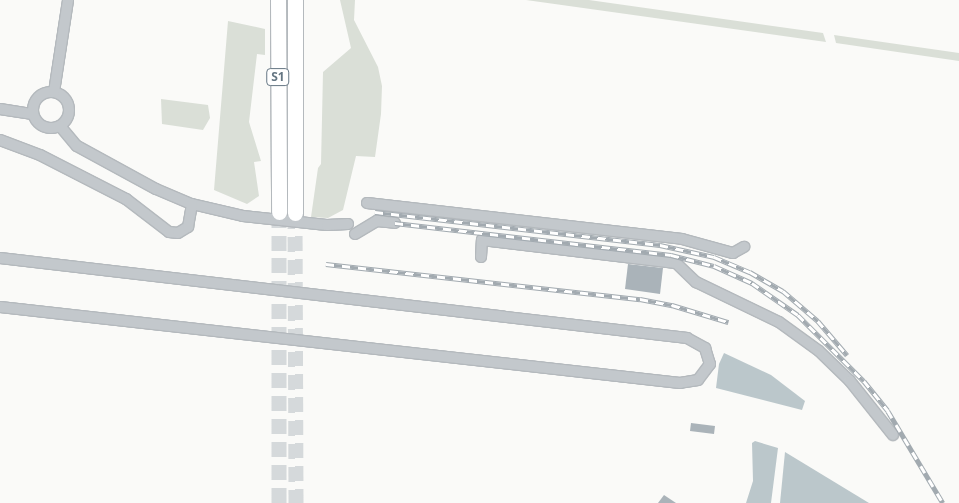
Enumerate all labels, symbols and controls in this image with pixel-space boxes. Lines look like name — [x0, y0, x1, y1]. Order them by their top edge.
road number: S1 — [266, 68, 290, 86]

